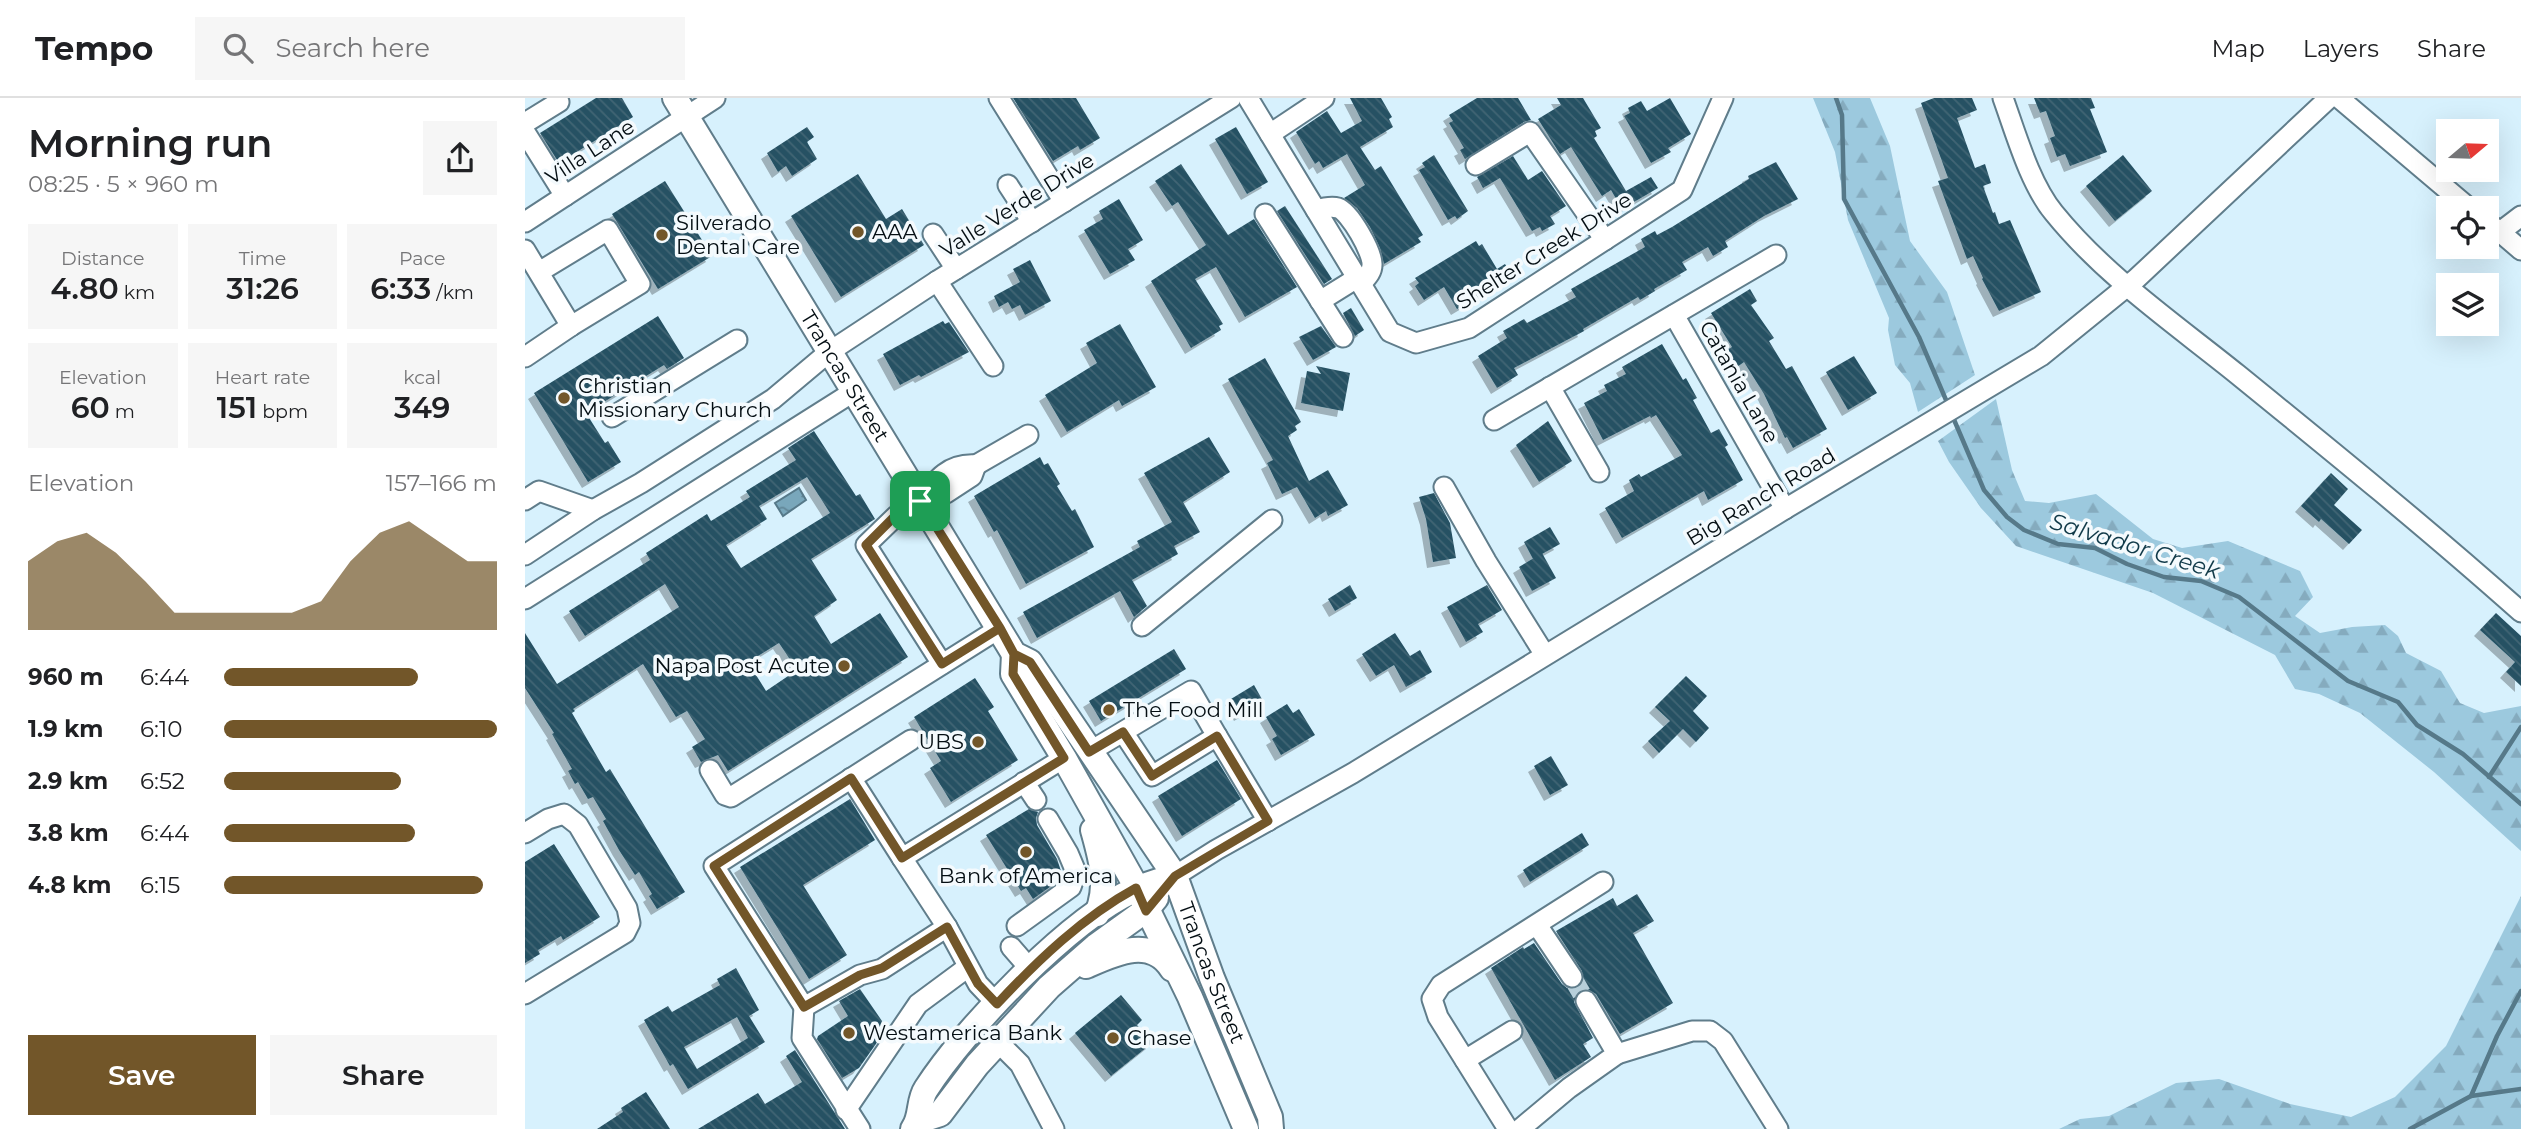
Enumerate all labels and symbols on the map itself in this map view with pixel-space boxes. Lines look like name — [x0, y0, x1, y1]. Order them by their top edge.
street label: Villa Lane — [541, 114, 639, 190]
north arrow — [2436, 119, 2499, 182]
street label: Valle Verde Drive — [935, 147, 1098, 262]
street label: Shelter Creek Drive — [1452, 187, 1636, 315]
place label: Silverado Dental Care — [676, 210, 800, 259]
place label: AAA — [872, 219, 918, 244]
marker: AAA — [850, 224, 866, 240]
marker: Silverado Dental Care — [654, 227, 670, 243]
street label: Trancas Street — [796, 306, 895, 446]
street label: Catania Lane — [1694, 316, 1785, 447]
place label: Christian Missionary Church — [578, 373, 772, 422]
marker: Christian Missionary Church — [556, 390, 572, 406]
street label: Big Ranch Road — [1682, 442, 1840, 551]
pin — [890, 471, 950, 531]
water label: Salvador Creek — [2047, 507, 2224, 585]
place label: Napa Post Acute — [655, 653, 830, 678]
marker: Napa Post Acute — [836, 658, 852, 674]
place label: The Food Mill — [1123, 697, 1263, 722]
marker: The Food Mill — [1101, 702, 1117, 718]
place label: UBS — [919, 729, 964, 754]
marker: UBS — [970, 734, 986, 750]
marker: Bank of America — [1018, 844, 1034, 860]
place label: Bank of America — [939, 863, 1113, 888]
street label: Trancas Street — [1174, 899, 1251, 1047]
place label: Westamerica Bank — [863, 1020, 1063, 1045]
marker: Westamerica Bank — [841, 1025, 857, 1041]
place label: Chase — [1127, 1025, 1191, 1050]
marker: Chase — [1105, 1030, 1121, 1046]

